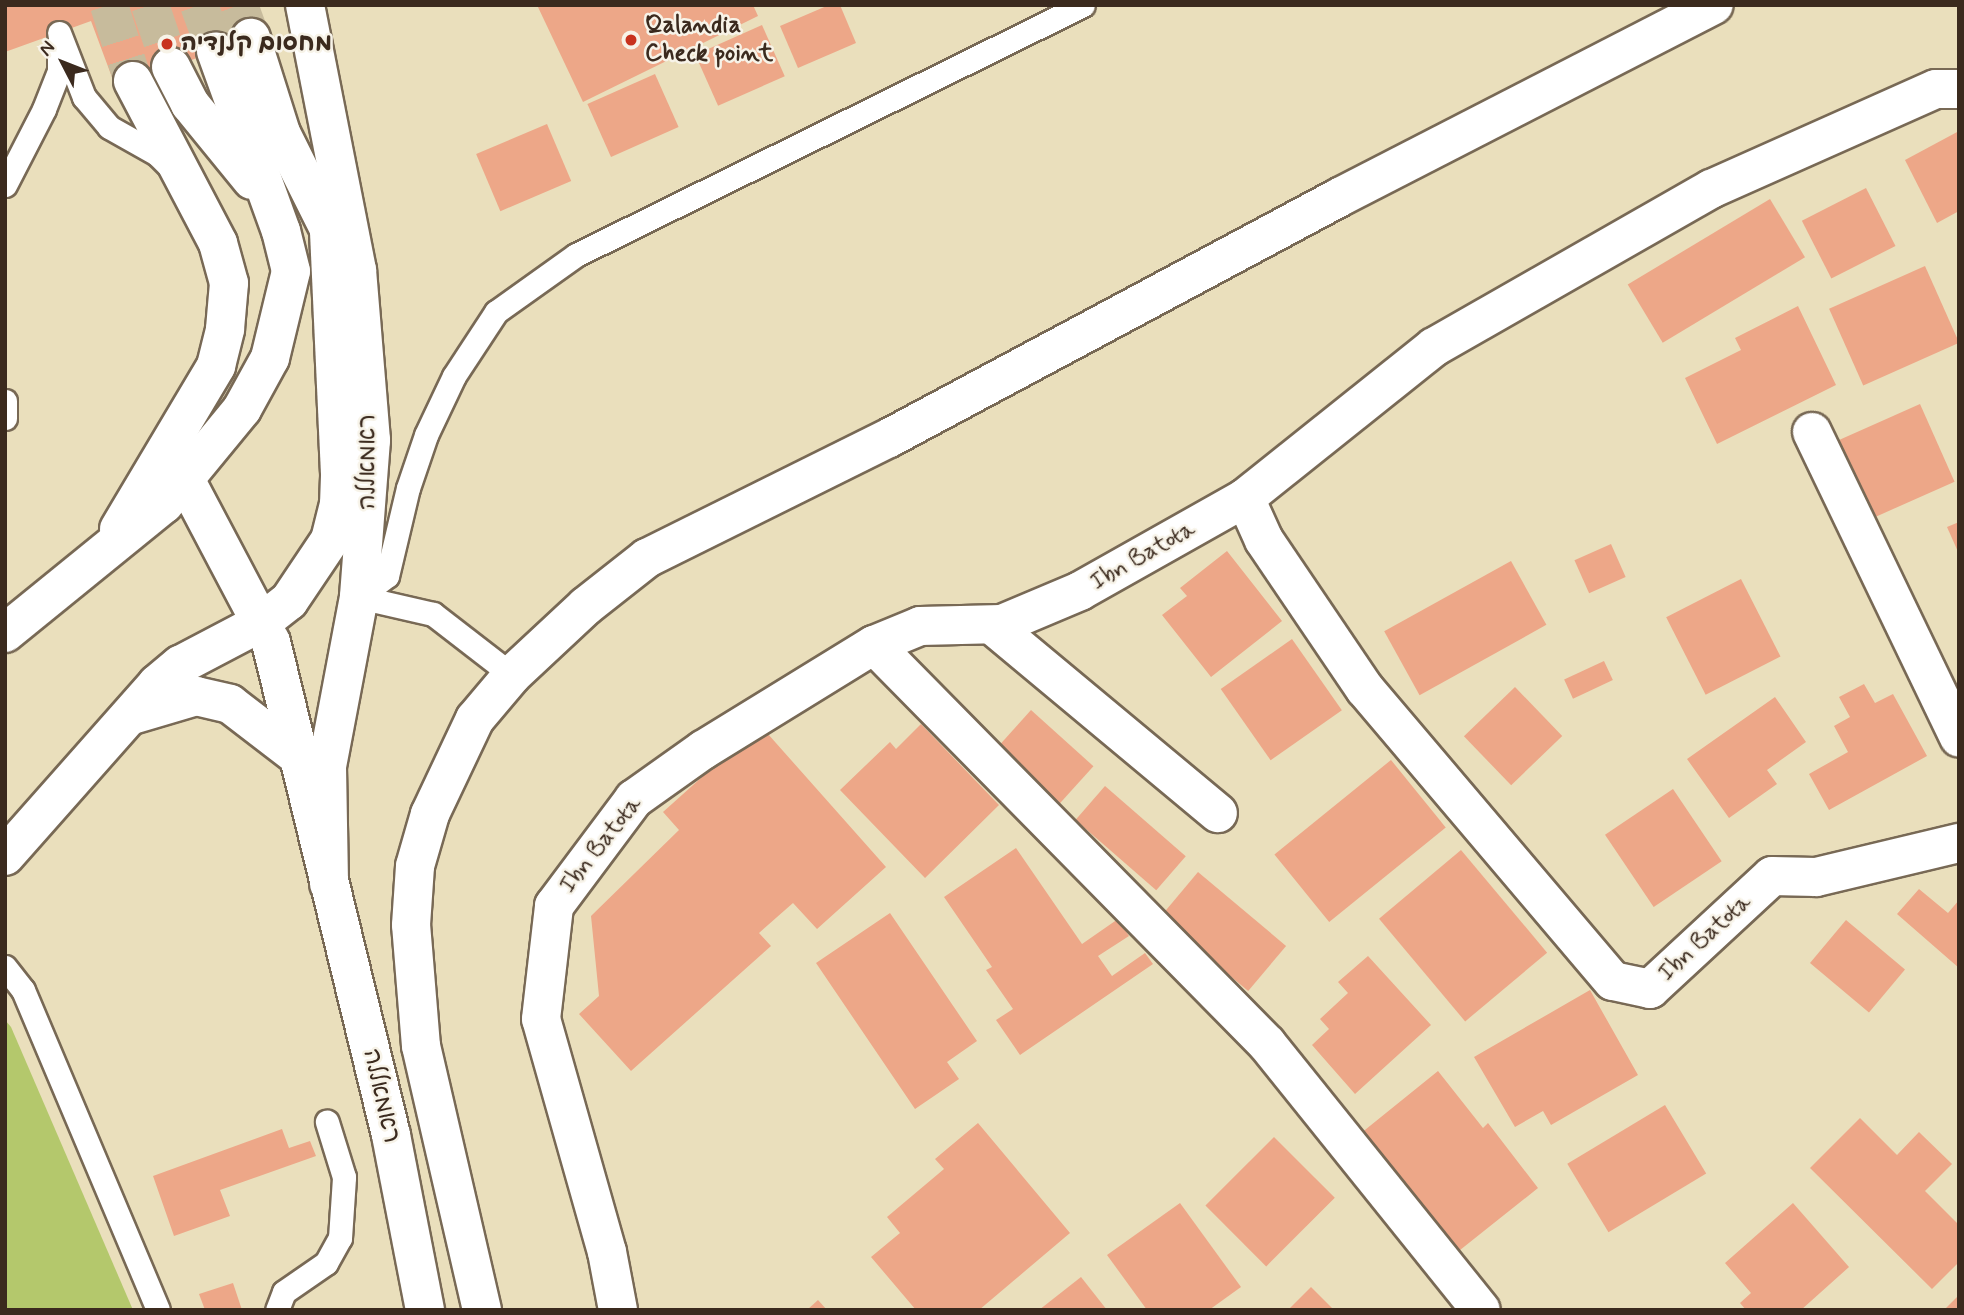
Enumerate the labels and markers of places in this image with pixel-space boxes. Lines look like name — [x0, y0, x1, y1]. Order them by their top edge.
place label: Qalandia Check point — [645, 12, 765, 68]
place label: מחסום קלנדיה — [181, 30, 332, 58]
marker: Qalandia Check point — [623, 32, 639, 48]
marker: מחסום קלנדיה — [159, 36, 175, 52]

